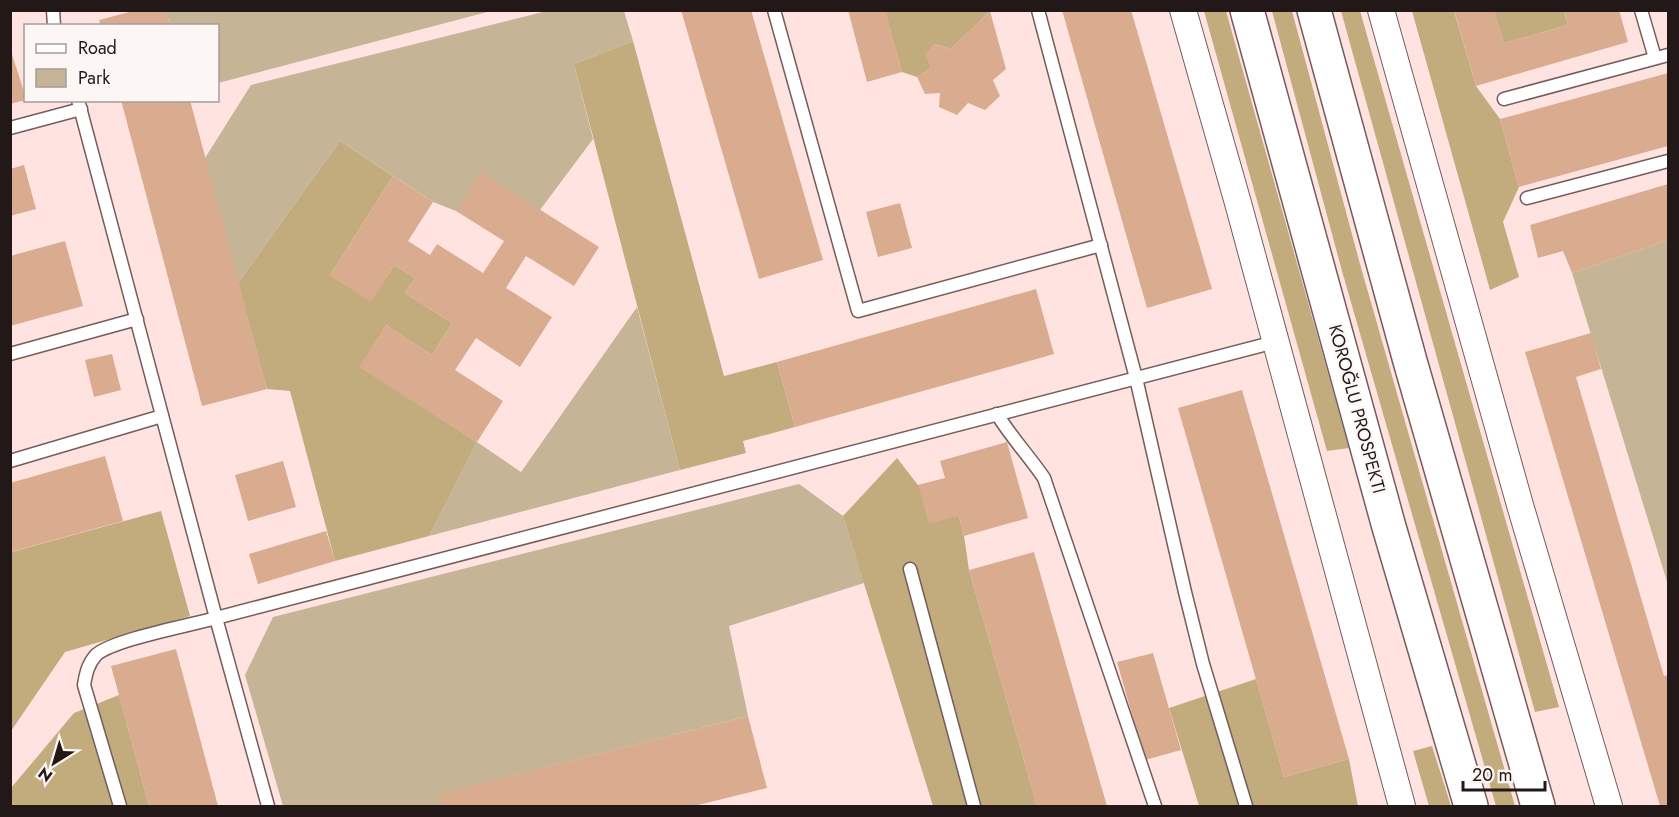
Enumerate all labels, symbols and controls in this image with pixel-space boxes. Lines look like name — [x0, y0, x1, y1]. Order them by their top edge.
legend — [24, 24, 219, 102]
text: Road — [78, 35, 117, 61]
text: Park — [78, 65, 110, 91]
street label: KOROĞLU PROSPEKTI — [1322, 322, 1392, 496]
north arrow — [24, 733, 84, 793]
scale bar — [1463, 754, 1546, 792]
text: N — [33, 762, 57, 788]
text: 20 m — [1472, 762, 1512, 788]

